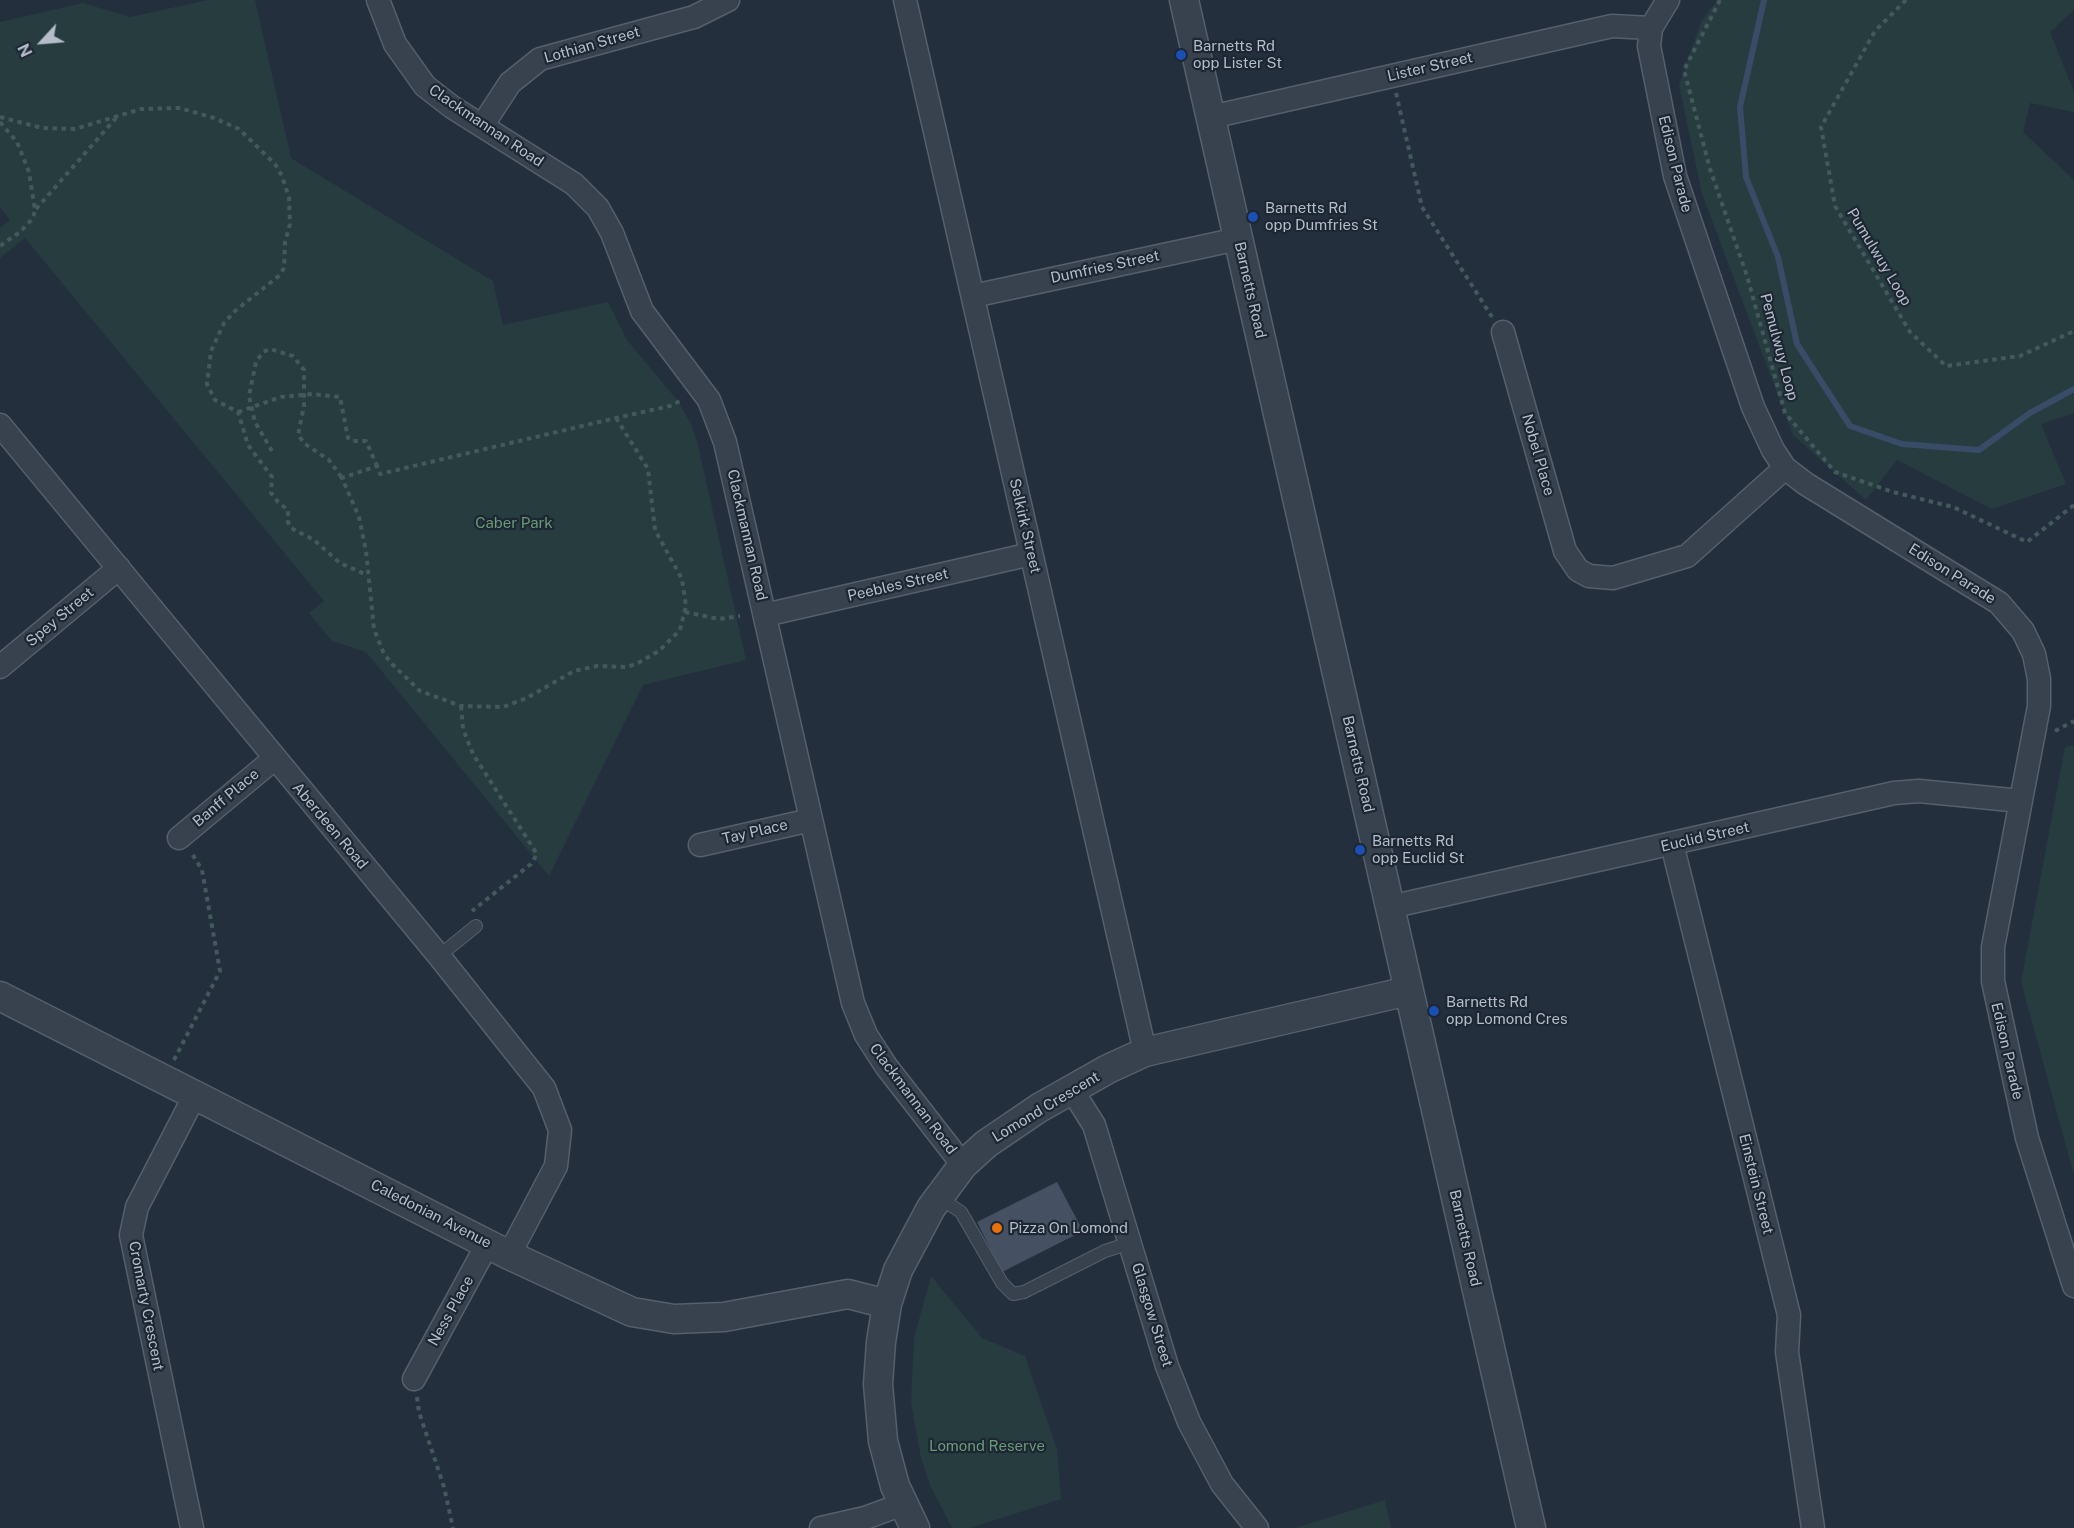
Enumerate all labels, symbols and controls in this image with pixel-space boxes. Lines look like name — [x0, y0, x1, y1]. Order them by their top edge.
north arrow — [12, 12, 72, 72]
street label: Lothian Street — [542, 23, 642, 67]
place label: Barnetts Rd opp Lister St — [1193, 37, 1282, 72]
text: N — [14, 40, 37, 60]
marker: Barnetts Rd opp Lister St — [1174, 48, 1188, 62]
street label: Lister Street — [1385, 48, 1475, 86]
street label: Clackmannan Road — [425, 81, 547, 171]
street label: Edison Parade — [1654, 114, 1696, 214]
place label: Barnetts Rd opp Dumfries St — [1265, 199, 1378, 234]
street label: Pumulwuy Loop — [1843, 205, 1915, 309]
marker: Barnetts Rd opp Dumfries St — [1246, 210, 1260, 224]
street label: Barnetts Road — [1230, 240, 1270, 340]
street label: Dumfries Street — [1049, 247, 1161, 287]
street label: Pemulwuy Loop — [1756, 291, 1802, 403]
street label: Nobel Place — [1518, 412, 1558, 498]
street label: Clackmannan Road — [723, 468, 771, 602]
street label: Selkirk Street — [1005, 477, 1045, 575]
park label: Caber Park — [475, 514, 553, 532]
street label: Edison Parade — [1905, 540, 1999, 608]
street label: Peebles Street — [846, 565, 950, 605]
street label: Spey Street — [22, 583, 98, 651]
street label: Barnetts Road — [1338, 714, 1378, 814]
street label: Banff Place — [189, 765, 263, 831]
street label: Aberdeen Road — [289, 779, 371, 873]
street label: Tay Place — [721, 816, 789, 848]
street label: Euclid Street — [1659, 818, 1751, 856]
place label: Barnetts Rd opp Euclid St — [1372, 832, 1464, 867]
marker: Barnetts Rd opp Euclid St — [1353, 843, 1367, 857]
place label: Barnetts Rd opp Lomond Cres — [1446, 993, 1568, 1028]
street label: Edison Parade — [1987, 1001, 2027, 1101]
marker: Barnetts Rd opp Lomond Cres — [1427, 1004, 1441, 1018]
street label: Clackmannan Road — [865, 1040, 961, 1158]
street label: Lomond Crescent — [989, 1068, 1103, 1146]
street label: Einstein Street — [1735, 1132, 1777, 1236]
street label: Caledonian Avenue — [368, 1176, 494, 1252]
street label: Barnetts Road — [1445, 1188, 1485, 1288]
place label: Pizza On Lomond — [1009, 1219, 1128, 1237]
marker: Pizza On Lomond — [990, 1221, 1004, 1235]
street label: Cromarty Crescent — [125, 1240, 167, 1372]
street label: Glasgow Street — [1128, 1261, 1176, 1369]
street label: Ness Place — [424, 1273, 478, 1349]
park label: Lomond Reserve — [929, 1437, 1045, 1455]

